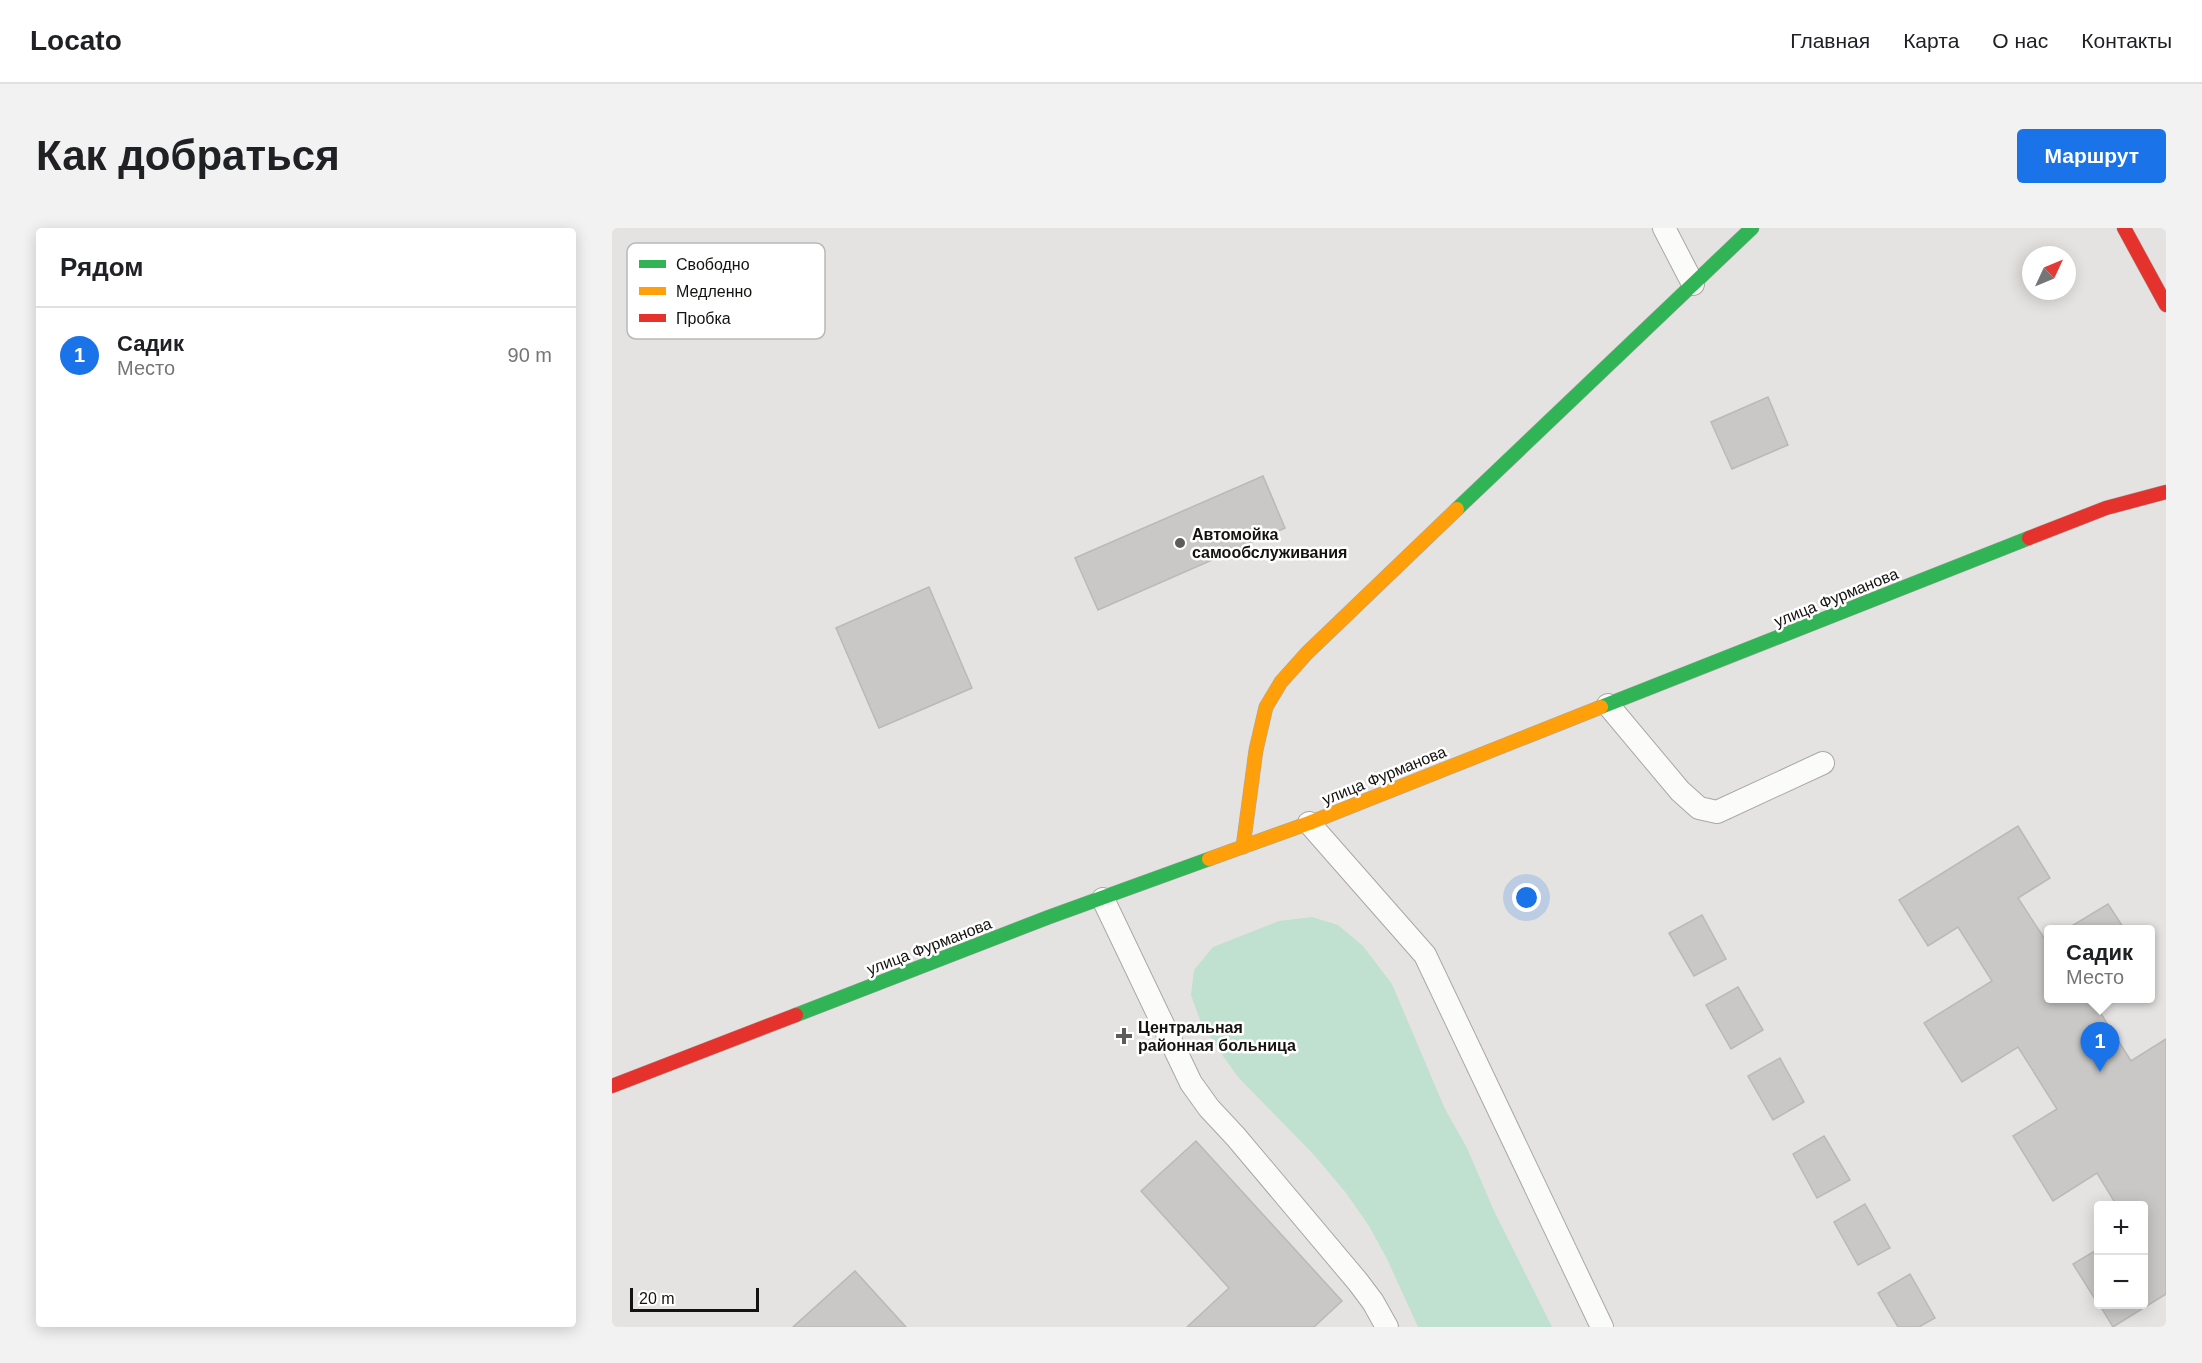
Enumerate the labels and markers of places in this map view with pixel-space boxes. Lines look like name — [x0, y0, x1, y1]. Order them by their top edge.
place label: Автомойка самообслуживания — [1192, 526, 1347, 561]
marker: Автомойка самообслуживания — [1173, 536, 1187, 550]
place label: Центральная районная больница — [1138, 1019, 1296, 1054]
pin: 1 — [2080, 1022, 2120, 1072]
marker: Центральная районная больница — [1115, 1027, 1133, 1045]

